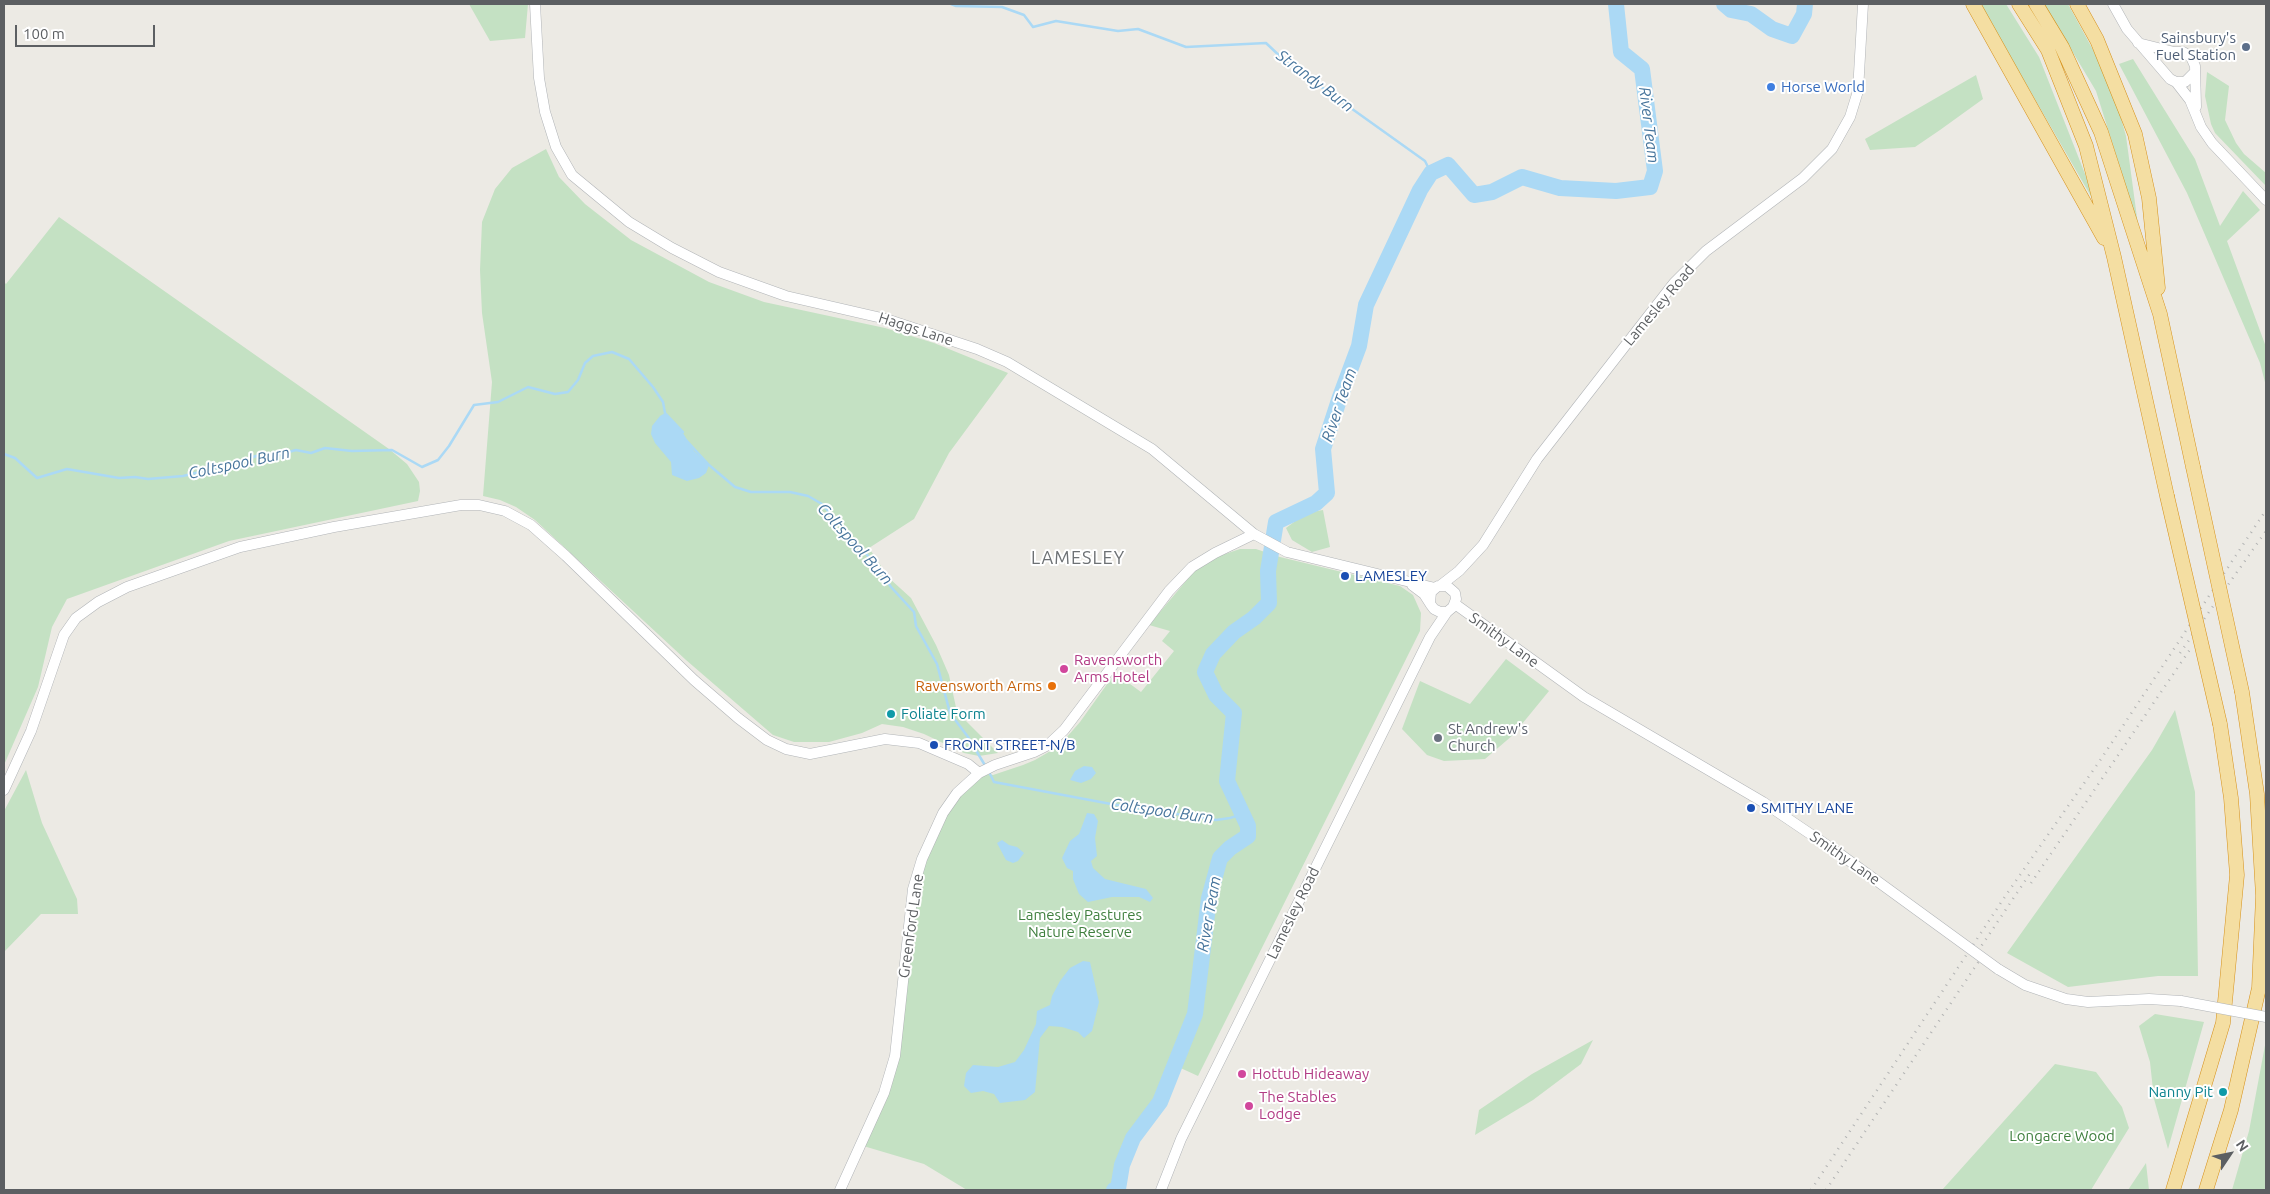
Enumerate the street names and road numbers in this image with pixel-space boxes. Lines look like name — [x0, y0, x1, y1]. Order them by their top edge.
street label: Lamesley Road — [1620, 261, 1698, 349]
street label: Haggs Lane — [876, 308, 956, 350]
street label: Smithy Lane — [1466, 609, 1542, 671]
street label: Smithy Lane — [1806, 827, 1884, 889]
street label: Lamesley Road — [1263, 864, 1323, 962]
street label: Greenford Lane — [895, 873, 927, 979]

